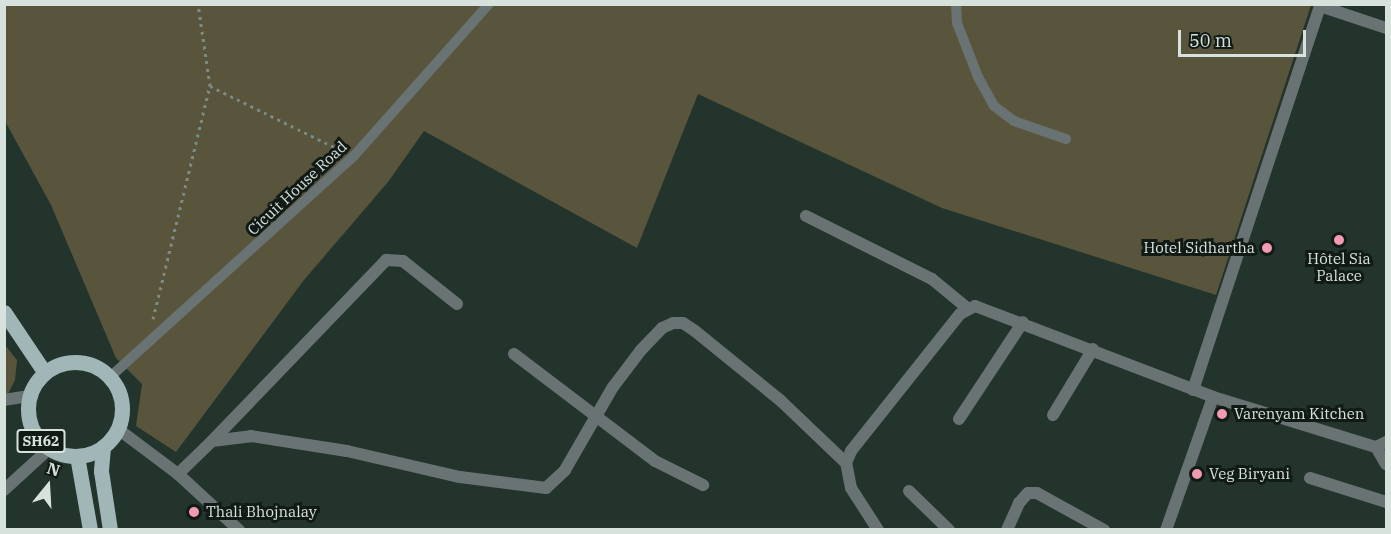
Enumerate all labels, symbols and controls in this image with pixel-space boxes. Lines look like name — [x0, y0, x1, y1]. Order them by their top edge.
scale bar — [1181, 18, 1308, 56]
text: 50 m — [1189, 29, 1232, 52]
street label: Cicuit House Road — [244, 137, 350, 239]
marker: Hôtel Sia Palace — [1332, 233, 1346, 247]
place label: Hotel Sidhartha — [1144, 239, 1255, 257]
marker: Hotel Sidhartha — [1260, 241, 1274, 255]
place label: Hôtel Sia Palace — [1307, 249, 1371, 284]
place label: Varenyam Kitchen — [1234, 405, 1364, 423]
marker: Varenyam Kitchen — [1215, 407, 1229, 421]
road number: SH62 — [15, 430, 66, 452]
north arrow — [18, 456, 78, 516]
text: N — [44, 457, 63, 480]
place label: Veg Biryani — [1209, 465, 1290, 483]
marker: Veg Biryani — [1190, 467, 1204, 481]
place label: Thali Bhojnalay — [206, 503, 317, 521]
marker: Thali Bhojnalay — [187, 505, 201, 519]

